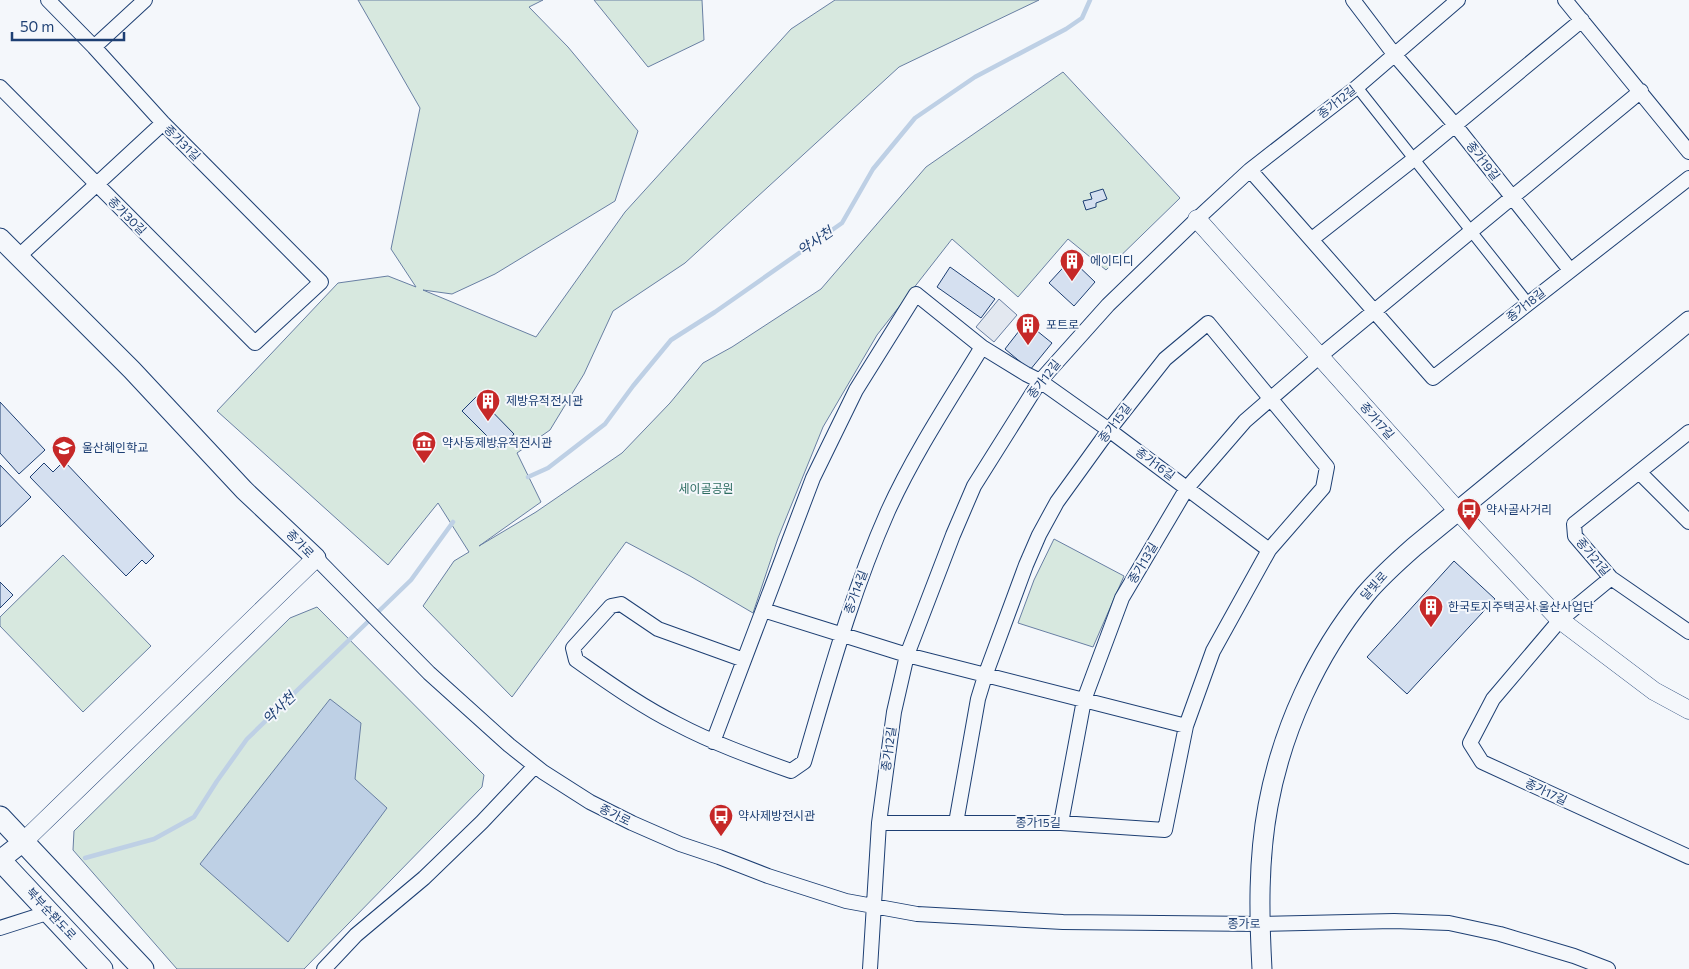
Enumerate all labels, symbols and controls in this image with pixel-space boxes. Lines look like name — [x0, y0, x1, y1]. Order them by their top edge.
scale bar — [12, 10, 125, 42]
text: 50 m — [20, 17, 54, 35]
street label: 종가12길 — [1314, 82, 1358, 121]
street label: 종가31길 — [162, 121, 204, 163]
street label: 종가19길 — [1464, 138, 1503, 183]
street label: 종가30길 — [106, 193, 150, 237]
water label: 약사천 — [794, 222, 836, 258]
building icon: 에이디디 — [1059, 248, 1085, 282]
place label: 에이디디 — [1090, 253, 1134, 267]
street label: 종가18길 — [1503, 285, 1548, 324]
building icon: 포트로 — [1015, 312, 1041, 346]
place label: 포트로 — [1046, 317, 1079, 331]
street label: 종가12길 — [1024, 356, 1063, 400]
building icon: 제방유적전시관 — [475, 388, 501, 422]
place label: 제방유적전시관 — [506, 393, 583, 407]
street label: 종가17길 — [1358, 399, 1398, 442]
street label: 종가15길 — [1095, 400, 1133, 445]
museum icon: 약사동제방유적전시관 — [411, 430, 437, 464]
school or university icon: 울산혜인학교 — [51, 435, 77, 469]
place label: 약사동제방유적전시관 — [442, 435, 552, 449]
place label: 울산혜인학교 — [82, 440, 148, 454]
street label: 종가16길 — [1133, 444, 1178, 482]
park label: 세이골공원 — [678, 481, 734, 495]
bus stop icon: 약사골사거리 — [1456, 497, 1482, 531]
place label: 약사골사거리 — [1486, 502, 1552, 516]
street label: 종가로 — [284, 527, 317, 560]
street label: 종가21길 — [1574, 535, 1614, 578]
street label: 종가13길 — [1125, 540, 1160, 585]
street label: 종가14길 — [841, 568, 869, 615]
street label: 달빛로 — [1357, 568, 1390, 602]
building icon: 한국토지주택공사 울산사업단 — [1418, 594, 1444, 628]
place label: 한국토지주택공사 울산사업단 — [1448, 599, 1594, 613]
water label: 약사천 — [259, 687, 299, 727]
street label: 종가12길 — [878, 726, 898, 772]
street label: 종가17길 — [1523, 775, 1570, 807]
street label: 종가로 — [597, 801, 633, 828]
bus stop icon: 약사제방전시관 — [708, 803, 734, 837]
place label: 약사제방전시관 — [738, 808, 815, 822]
street label: 종가15길 — [1015, 815, 1061, 829]
street label: 북부순환도로 — [24, 884, 79, 942]
street label: 종가로 — [1227, 916, 1261, 930]

